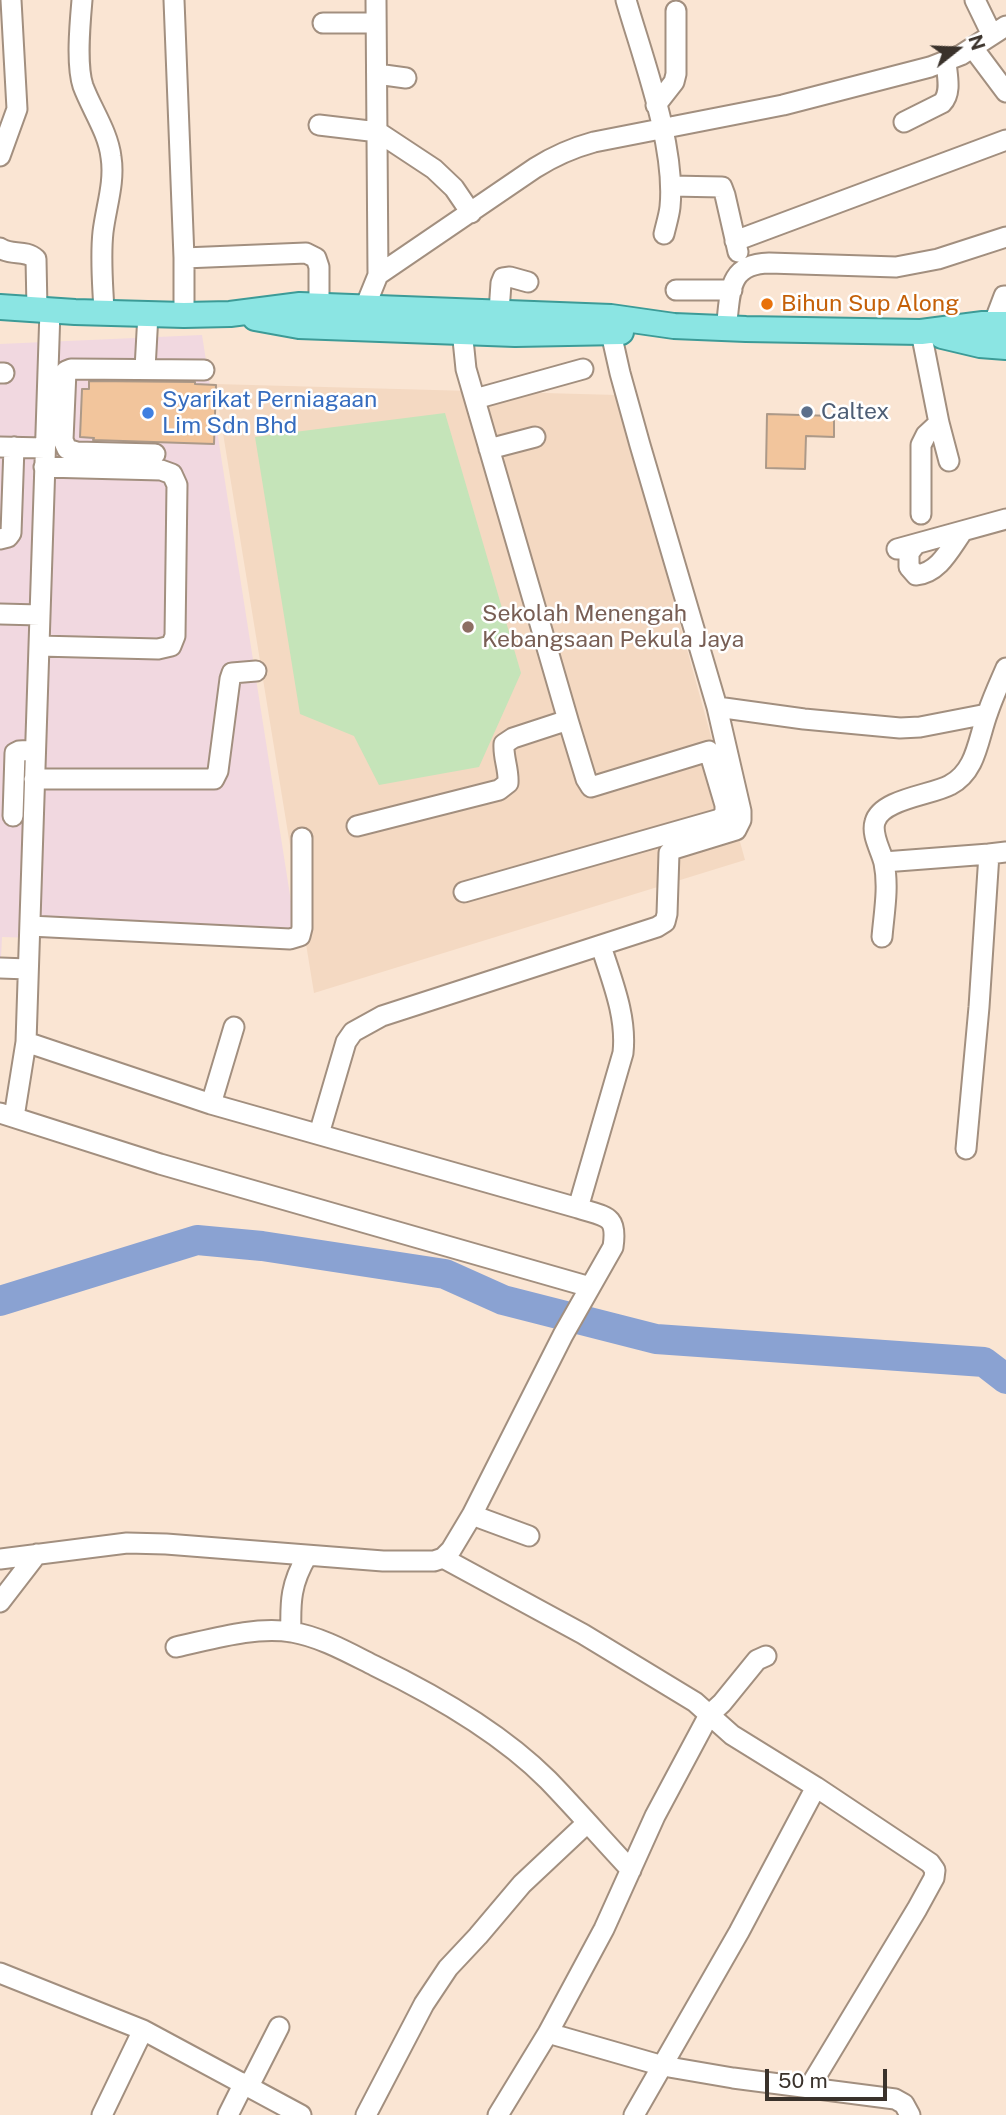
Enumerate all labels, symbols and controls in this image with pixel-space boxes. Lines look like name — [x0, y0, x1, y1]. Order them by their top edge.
north arrow — [922, 14, 992, 84]
text: N — [964, 32, 990, 53]
place label: Bihun Sup Along — [781, 290, 959, 318]
marker: Bihun Sup Along — [759, 296, 775, 312]
place label: Syarikat Perniagaan Lim Sdn Bhd — [162, 386, 377, 440]
place label: Caltex — [821, 398, 889, 426]
marker: Caltex — [799, 404, 815, 420]
marker: Syarikat Perniagaan Lim Sdn Bhd — [140, 405, 156, 421]
place label: Sekolah Menengah Kebangsaan Pekula Jaya — [482, 600, 744, 654]
marker: Sekolah Menengah Kebangsaan Pekula Jaya — [460, 619, 476, 635]
scale bar — [768, 2056, 890, 2100]
text: 50 m — [778, 2068, 828, 2093]

